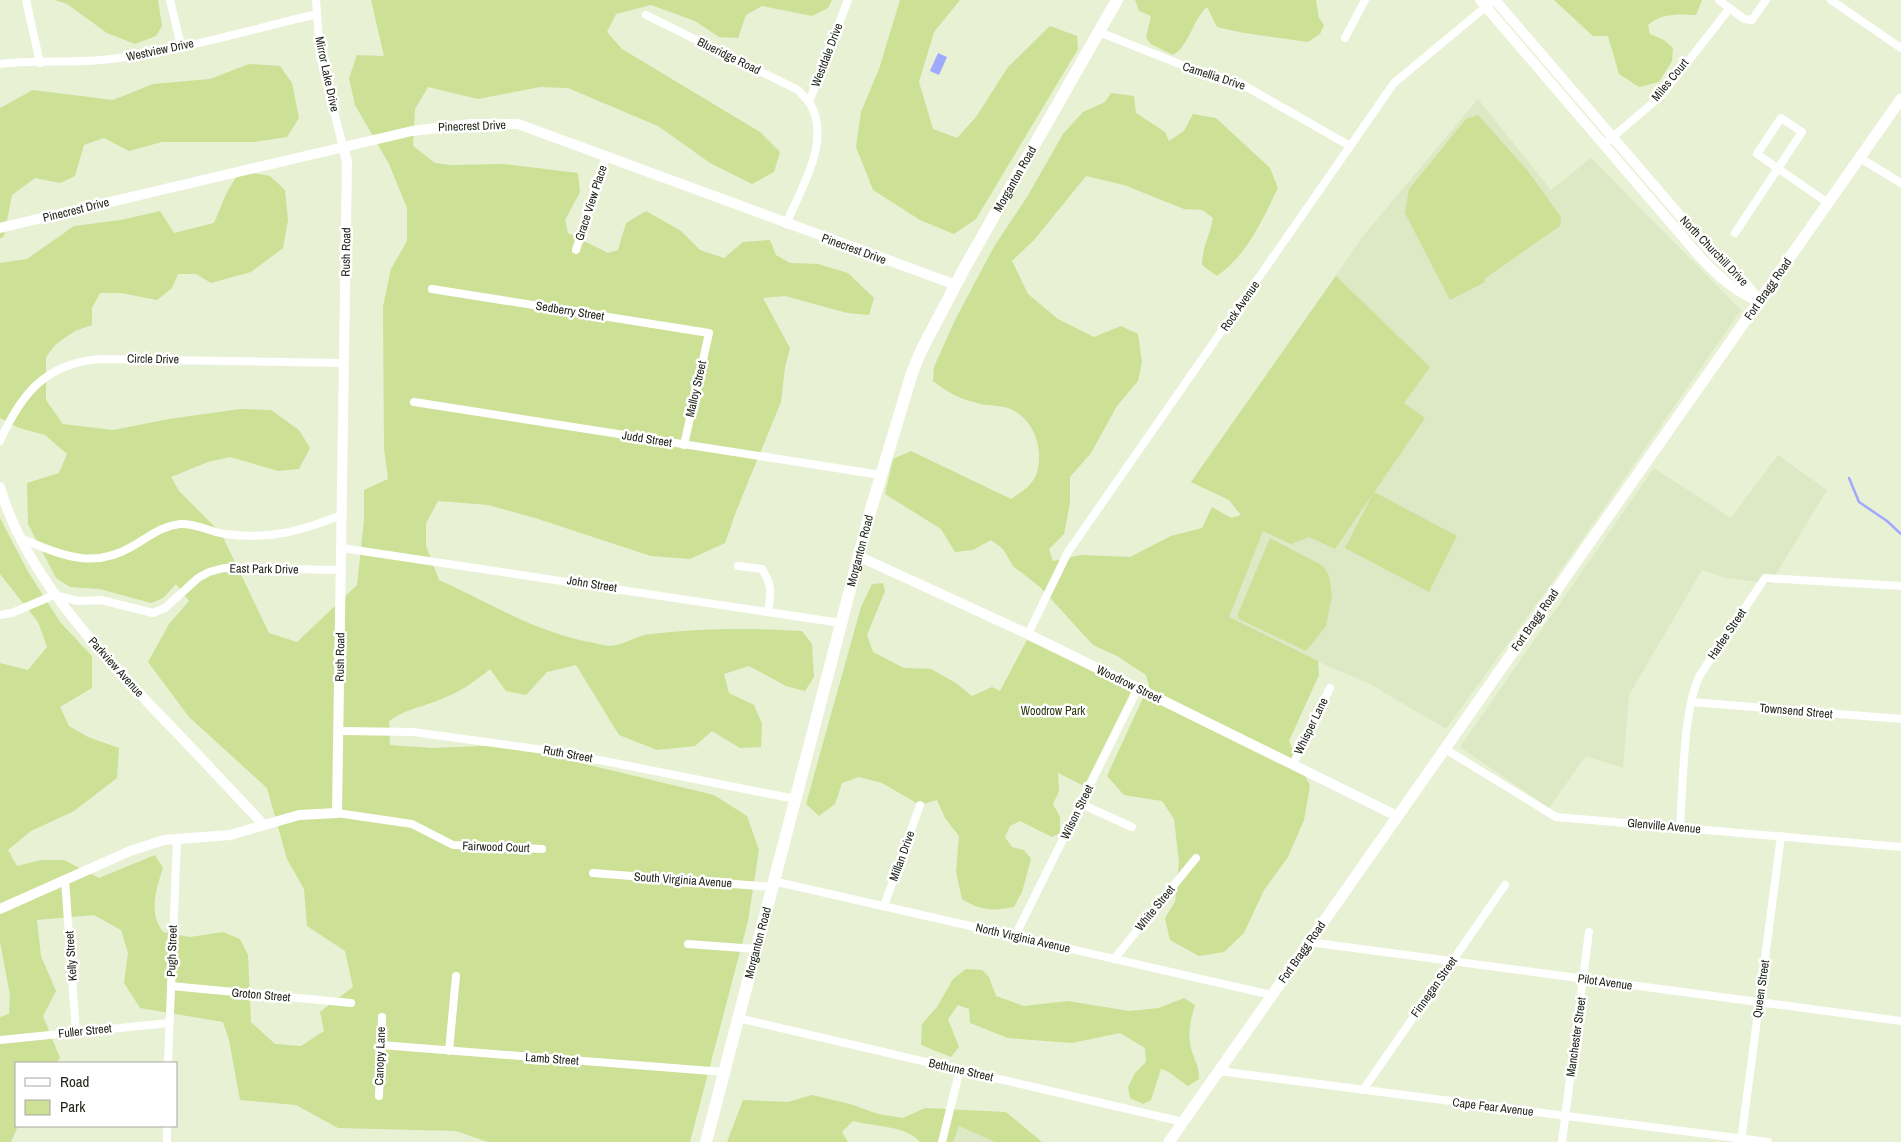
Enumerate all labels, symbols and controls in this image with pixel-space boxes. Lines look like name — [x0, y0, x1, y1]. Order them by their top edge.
street label: Westdale Drive — [808, 21, 846, 89]
street label: Blueridge Road — [695, 34, 763, 78]
street label: Westview Drive — [125, 35, 195, 65]
street label: Mirror Lake Drive — [311, 35, 343, 113]
street label: Miles Court — [1648, 55, 1692, 105]
street label: Camellia Drive — [1181, 58, 1247, 94]
street label: Pinecrest Drive — [438, 117, 506, 135]
street label: Morganton Road — [990, 143, 1040, 215]
street label: Grace View Place — [571, 163, 611, 243]
street label: Pinecrest Drive — [41, 194, 111, 226]
street label: North Churchill Drive — [1676, 212, 1752, 290]
street label: Rush Road — [338, 227, 354, 277]
street label: Pinecrest Drive — [819, 230, 889, 268]
street label: Fort Bragg Road — [1741, 255, 1795, 323]
street label: Rock Avenue — [1217, 278, 1263, 334]
street label: Sedberry Street — [535, 298, 606, 324]
street label: Circle Drive — [127, 351, 179, 367]
street label: Malloy Street — [682, 359, 710, 419]
street label: Judd Street — [621, 427, 673, 451]
street label: Morganton Road — [843, 513, 877, 588]
street label: East Park Drive — [229, 560, 299, 578]
street label: John Street — [566, 572, 618, 596]
street label: Fort Bragg Road — [1508, 586, 1562, 654]
street label: Harlee Street — [1704, 605, 1750, 663]
street label: Rush Road — [332, 632, 348, 682]
street label: Parkview Avenue — [85, 633, 147, 701]
street label: Woodrow Street — [1094, 661, 1164, 707]
street label: Whisper Lane — [1290, 695, 1332, 757]
street label: Townsend Street — [1759, 700, 1833, 722]
park label: Woodrow Park — [1021, 703, 1085, 719]
street label: Ruth Street — [542, 742, 594, 766]
street label: Wilson Street — [1057, 782, 1097, 842]
street label: Glenville Avenue — [1627, 815, 1701, 837]
street label: Millan Drive — [886, 829, 918, 883]
street label: Fairwood Court — [462, 838, 530, 856]
street label: South Virginia Avenue — [633, 869, 733, 891]
street label: White Street — [1132, 882, 1179, 934]
street label: Morganton Road — [741, 905, 775, 980]
street label: Fort Bragg Road — [1275, 918, 1329, 986]
street label: North Virginia Avenue — [974, 919, 1072, 957]
street label: Pugh Street — [163, 924, 181, 977]
street label: Kelly Street — [61, 930, 81, 982]
street label: Finnegan Street — [1407, 953, 1461, 1020]
street label: Queen Street — [1749, 959, 1773, 1019]
street label: Pilot Avenue — [1577, 970, 1633, 994]
street label: Groton Street — [231, 984, 291, 1006]
street label: Manchester Street — [1562, 996, 1590, 1078]
street label: Fuller Street — [58, 1020, 113, 1042]
street label: Canopy Lane — [371, 1026, 389, 1086]
street label: Lamb Street — [525, 1049, 580, 1069]
street label: Bethune Street — [927, 1055, 995, 1085]
legend — [15, 1062, 178, 1127]
text: Road — [60, 1071, 89, 1092]
street label: Cape Fear Avenue — [1452, 1094, 1534, 1120]
text: Park — [60, 1096, 86, 1117]

